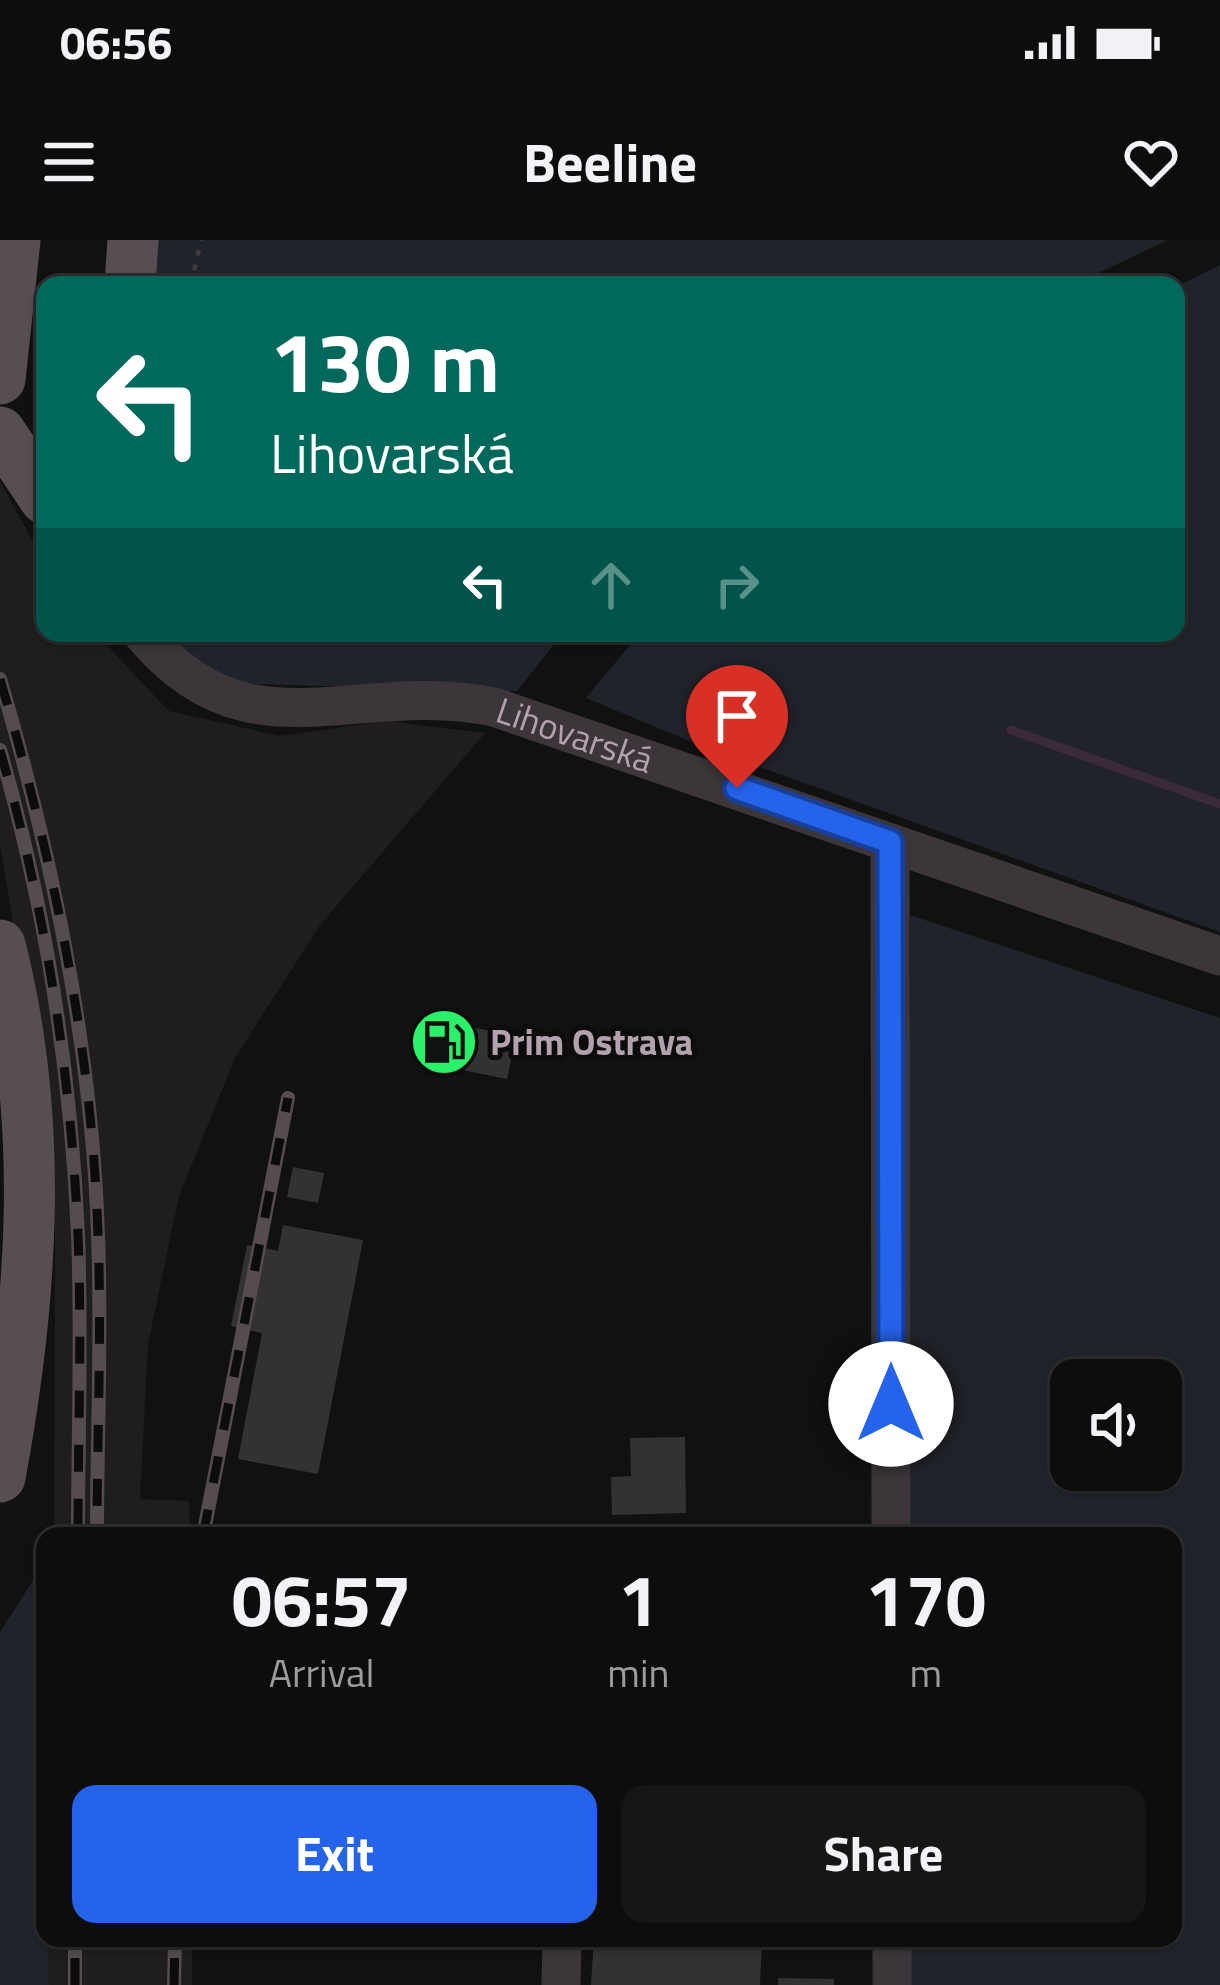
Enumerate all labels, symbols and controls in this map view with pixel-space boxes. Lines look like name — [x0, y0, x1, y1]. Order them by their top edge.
text: 06:56 — [60, 8, 172, 76]
text: Beeline — [523, 121, 697, 203]
icon: menu — [36, 129, 102, 195]
icon: heart — [1118, 129, 1184, 195]
text: 130 m — [270, 297, 500, 425]
icon: left — [72, 324, 228, 480]
text: Lihovarská — [270, 412, 514, 494]
icon: left — [452, 552, 518, 618]
icon: ahead — [578, 552, 644, 618]
icon: right — [704, 552, 770, 618]
pin — [686, 665, 788, 788]
street label: Lihovarská — [489, 682, 661, 787]
icon: arrive — [704, 683, 770, 749]
fuel station icon: Prim Ostrava — [409, 1007, 479, 1077]
place label: Prim Ostrava — [490, 1014, 693, 1069]
position arrow — [828, 1341, 954, 1467]
map controls — [1050, 1359, 1182, 1491]
button: sound — [1050, 1359, 1182, 1491]
text: 06:57 — [232, 1544, 412, 1654]
text: 1 — [618, 1544, 659, 1654]
text: 170 — [865, 1544, 986, 1654]
text: Arrival — [269, 1643, 375, 1702]
text: min — [607, 1643, 669, 1702]
text: m — [909, 1643, 942, 1702]
button: Exit — [72, 1785, 597, 1923]
button: Share — [621, 1785, 1146, 1923]

